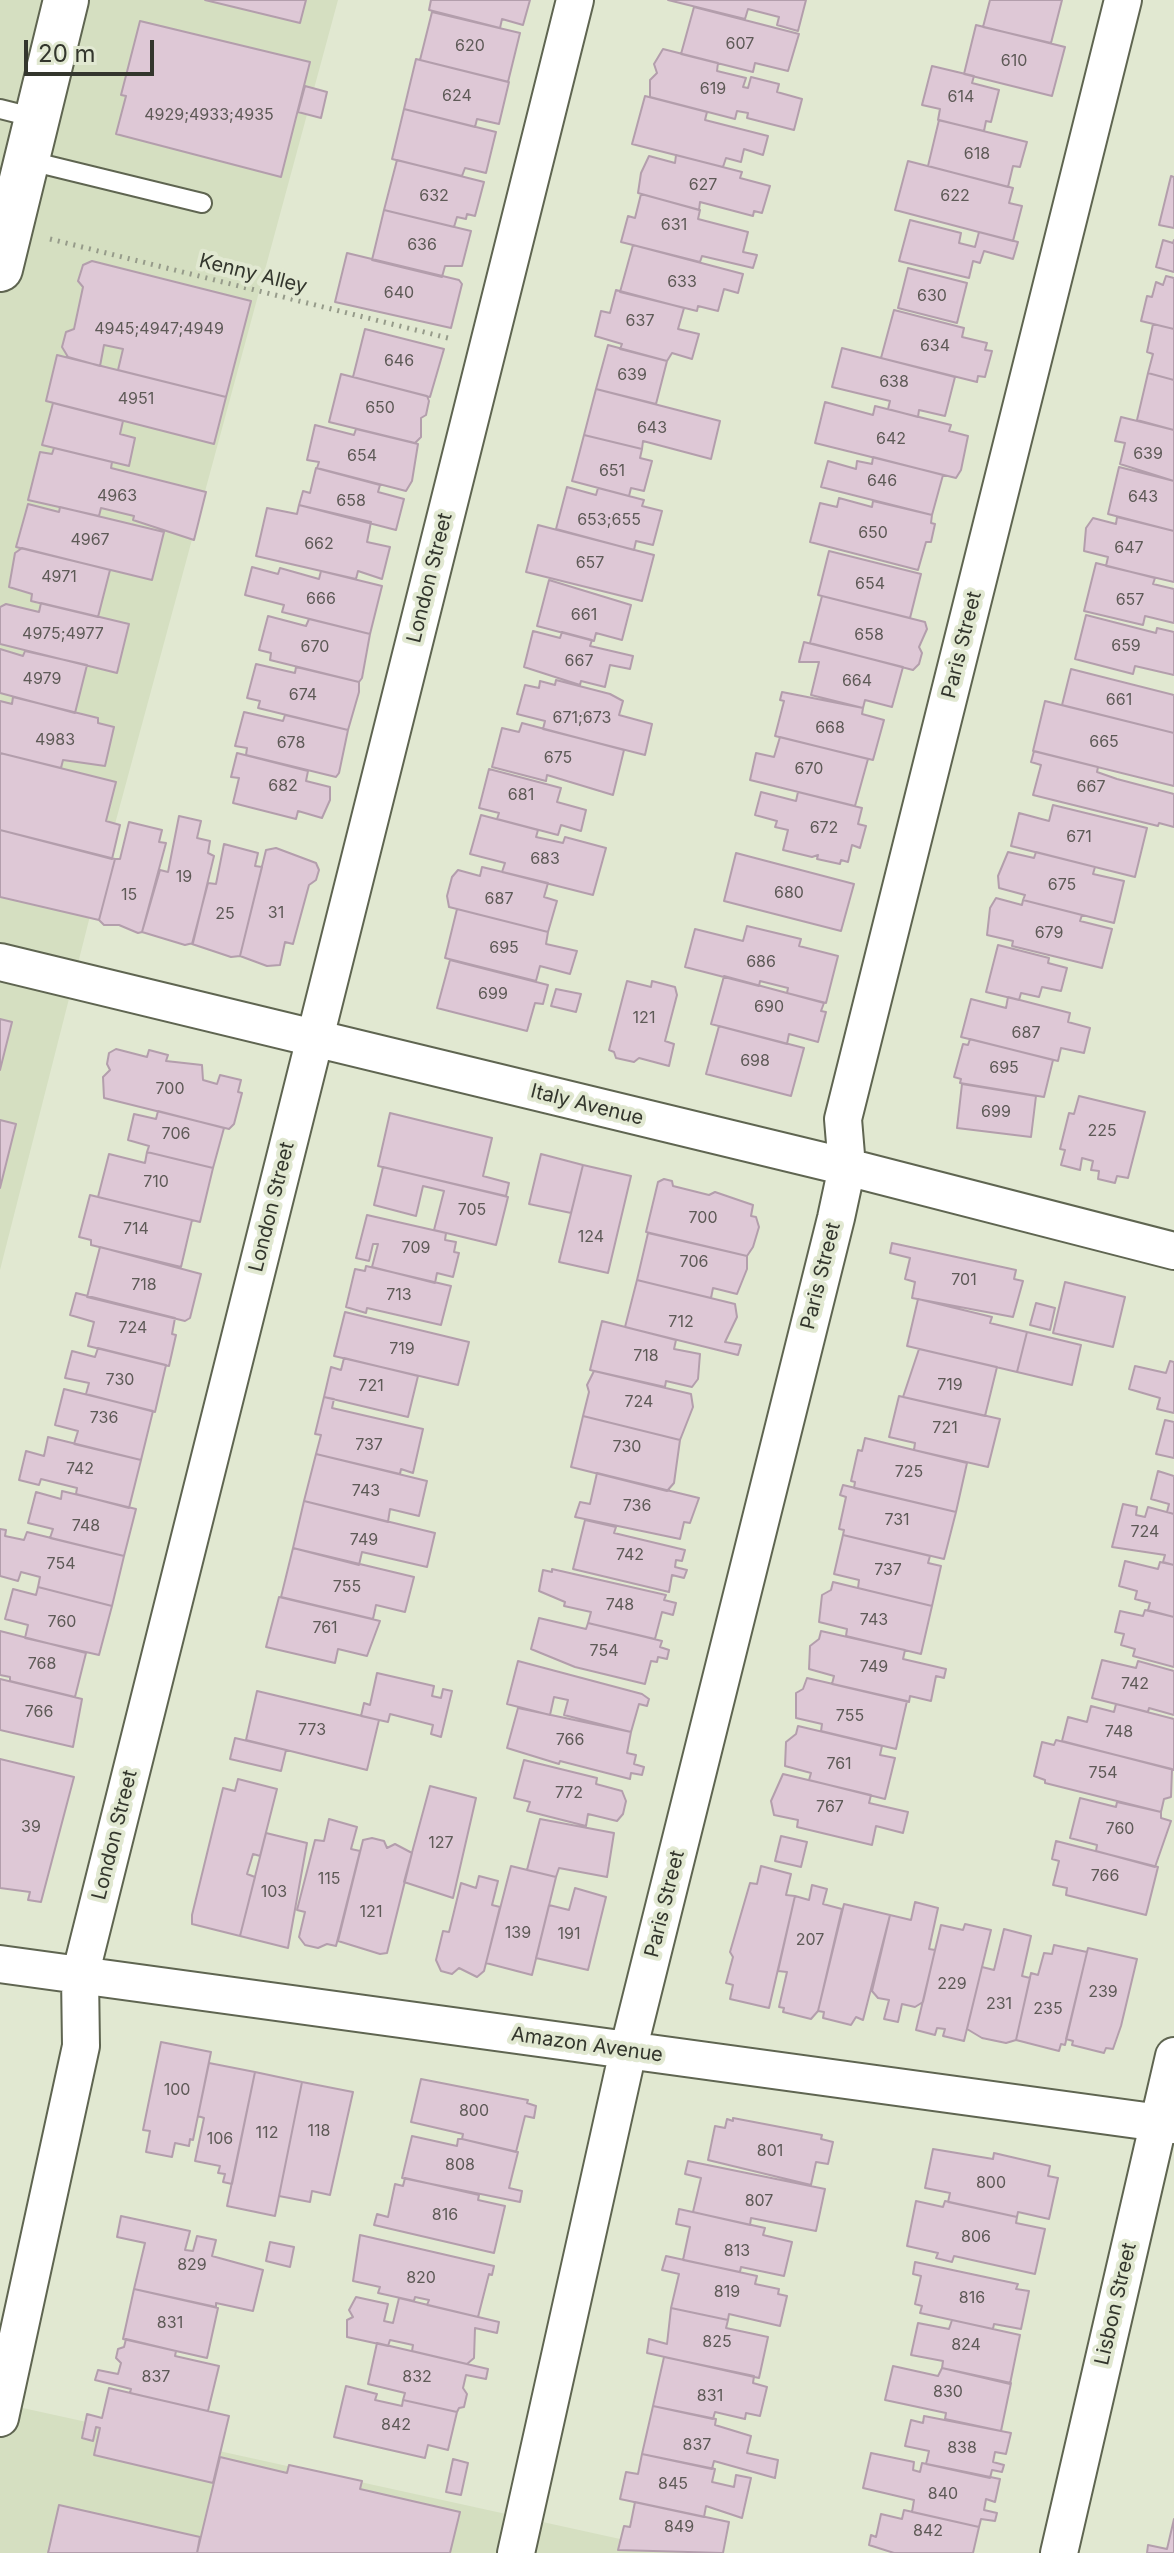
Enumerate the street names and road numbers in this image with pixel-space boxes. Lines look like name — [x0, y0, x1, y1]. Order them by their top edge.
street label: Kenny Alley — [196, 249, 310, 299]
street label: London Street — [402, 510, 458, 646]
street label: Paris Street — [937, 589, 987, 701]
street label: Italy Avenue — [528, 1079, 646, 1131]
street label: London Street — [244, 1139, 300, 1275]
street label: Paris Street — [796, 1220, 846, 1332]
street label: London Street — [87, 1767, 143, 1903]
street label: Paris Street — [640, 1848, 690, 1960]
street label: Amazon Avenue — [510, 2022, 664, 2068]
street label: Lisbon Street — [1090, 2240, 1142, 2368]

